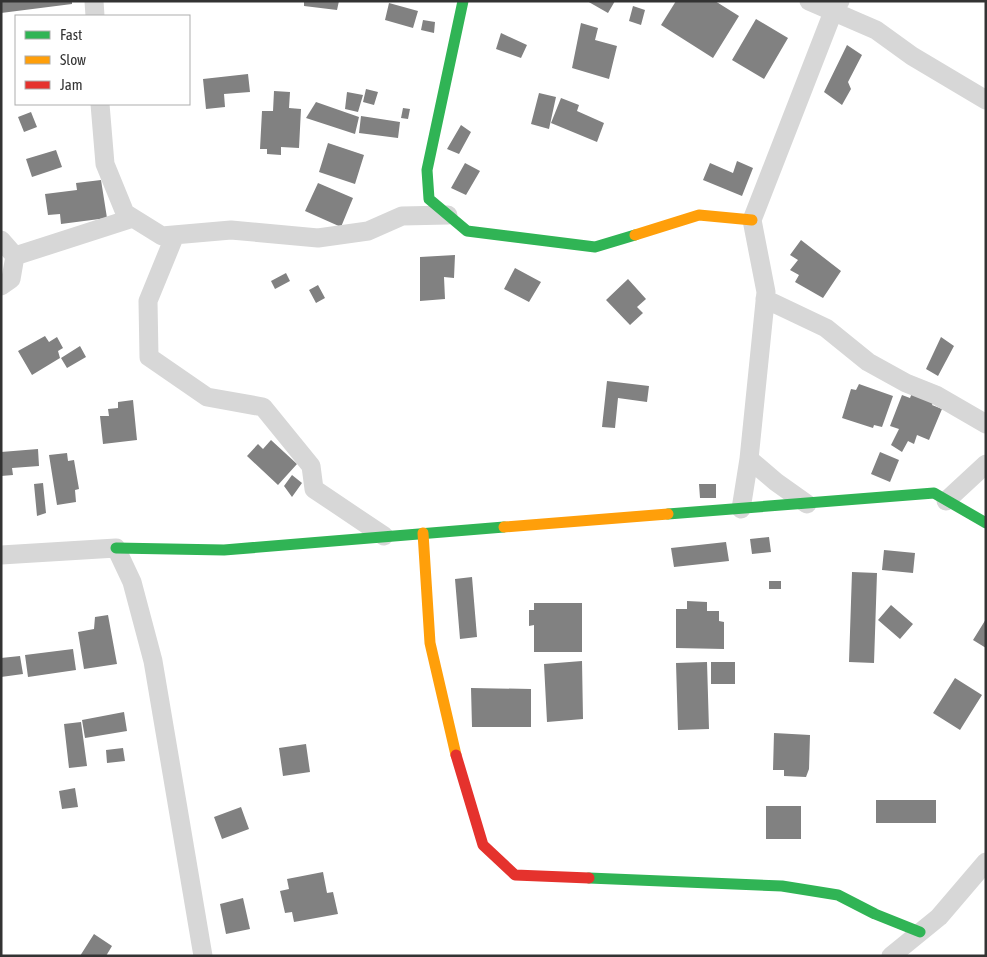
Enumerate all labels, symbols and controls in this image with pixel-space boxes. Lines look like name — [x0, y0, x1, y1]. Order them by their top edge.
legend — [15, 15, 190, 105]
text: Fast — [60, 26, 82, 43]
text: Slow — [60, 51, 86, 68]
text: Jam — [60, 76, 83, 93]

